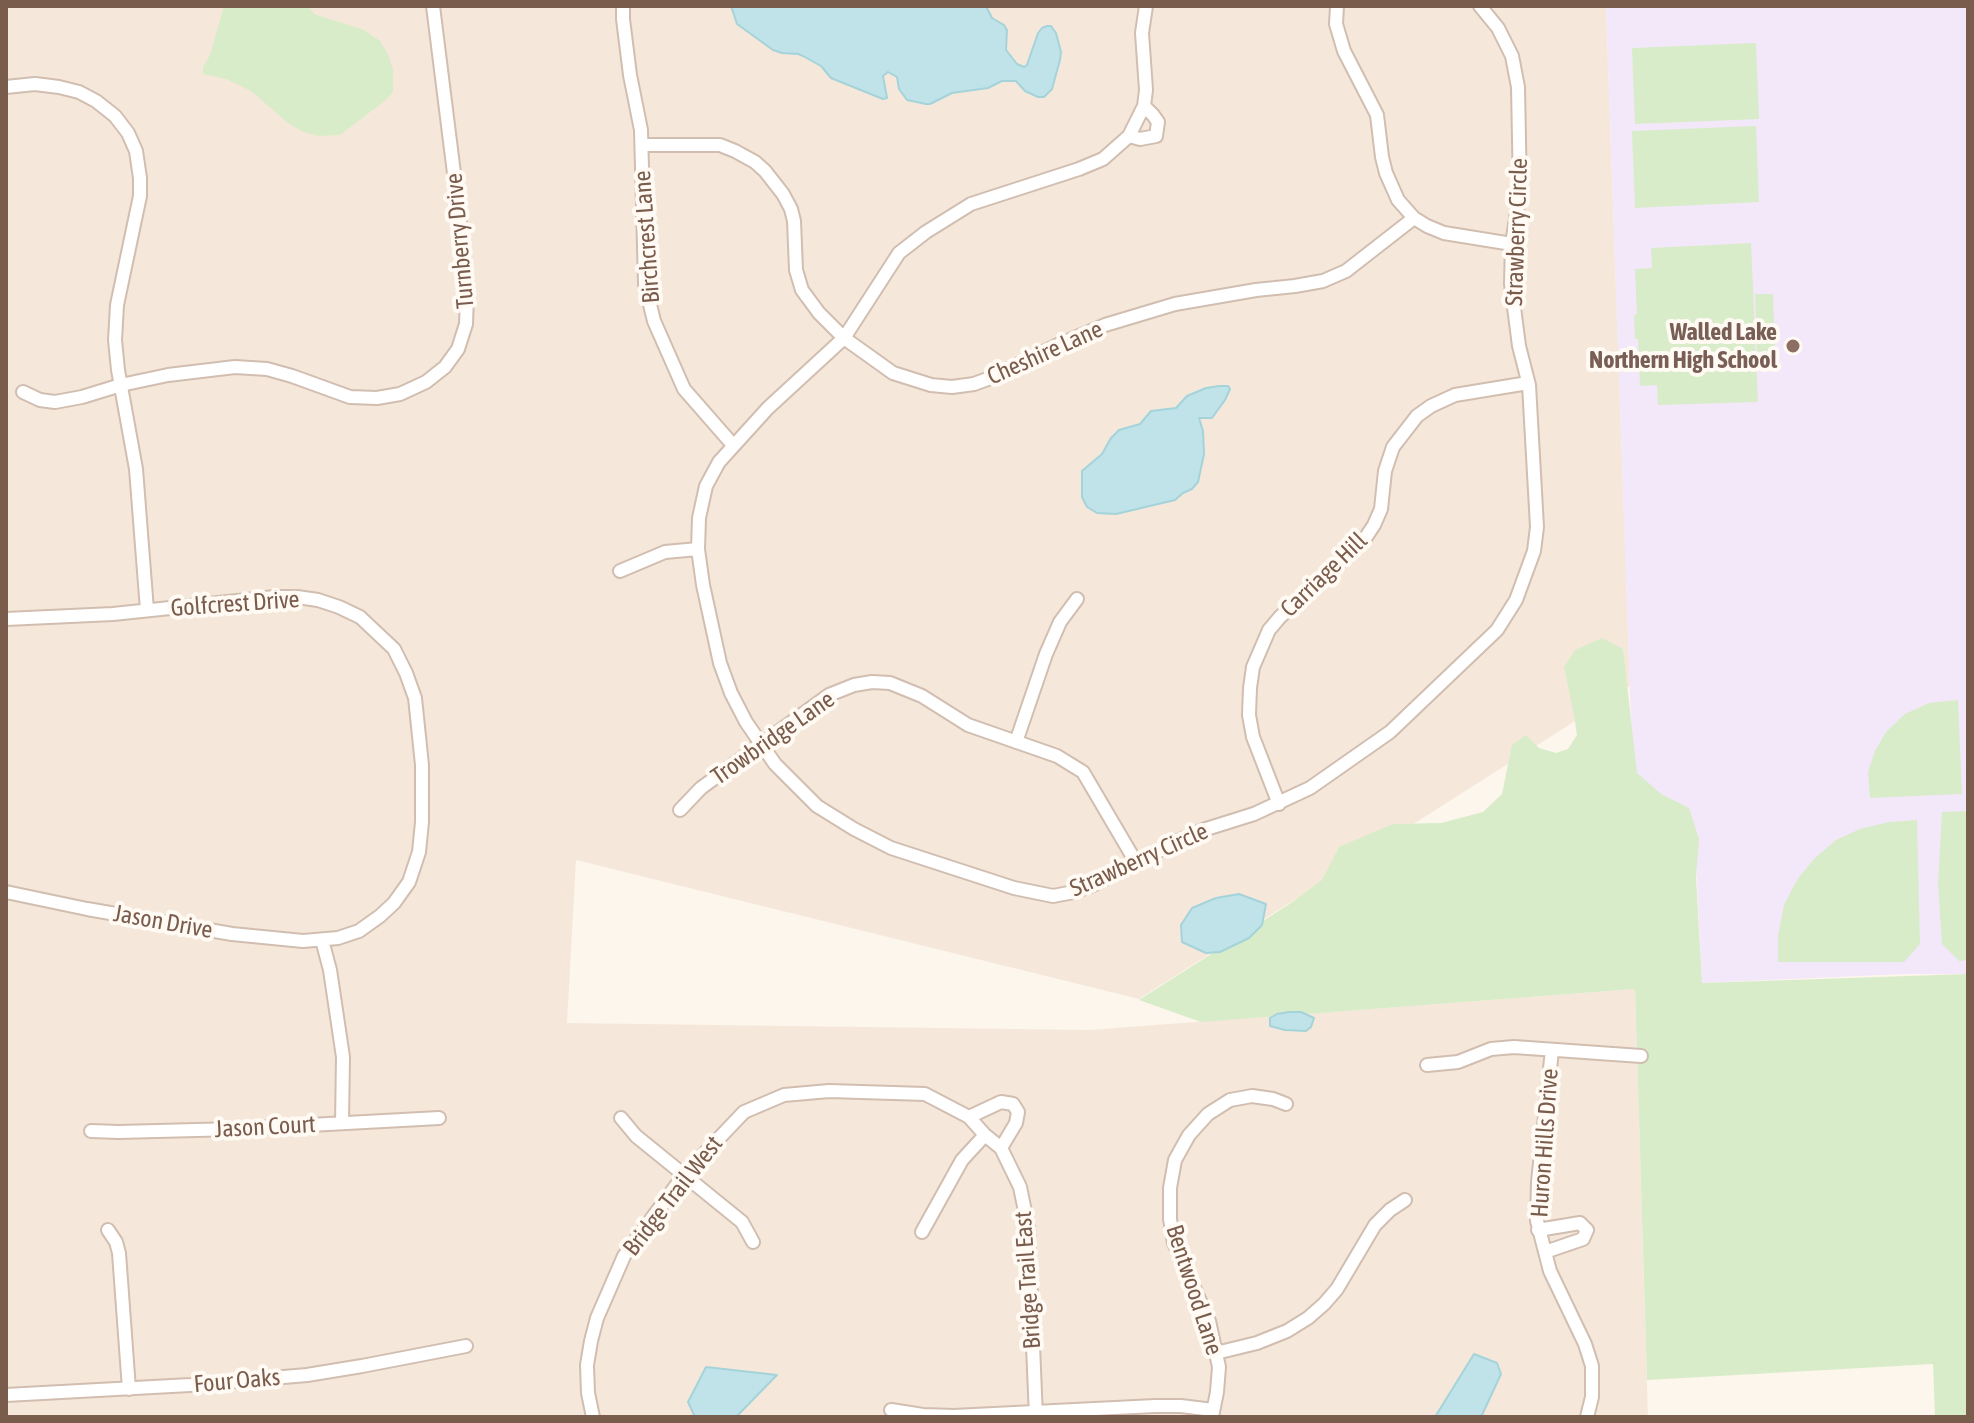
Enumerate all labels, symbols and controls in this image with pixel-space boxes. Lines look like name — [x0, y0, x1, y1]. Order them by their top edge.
street label: Strawberry Circle — [1500, 158, 1534, 306]
street label: Birchcrest Lane — [628, 170, 666, 304]
street label: Turnberry Drive — [440, 172, 480, 310]
street label: Cheshire Lane — [983, 315, 1107, 391]
place label: Walled Lake Northern High School — [1589, 318, 1777, 374]
marker: Walled Lake Northern High School — [1784, 337, 1802, 355]
street label: Carriage Hill — [1275, 527, 1373, 623]
street label: Golfcrest Drive — [170, 585, 300, 623]
street label: Trowbridge Lane — [706, 685, 840, 791]
street label: Strawberry Circle — [1066, 817, 1212, 903]
street label: Jason Drive — [111, 899, 215, 945]
street label: Huron Hills Drive — [1525, 1068, 1565, 1218]
street label: Jason Court — [214, 1110, 316, 1144]
street label: Bridge Trail West — [617, 1130, 729, 1262]
street label: Bridge Trail East — [1009, 1210, 1047, 1350]
street label: Bentwood Lane — [1159, 1221, 1229, 1359]
street label: Four Oaks — [193, 1363, 281, 1399]

